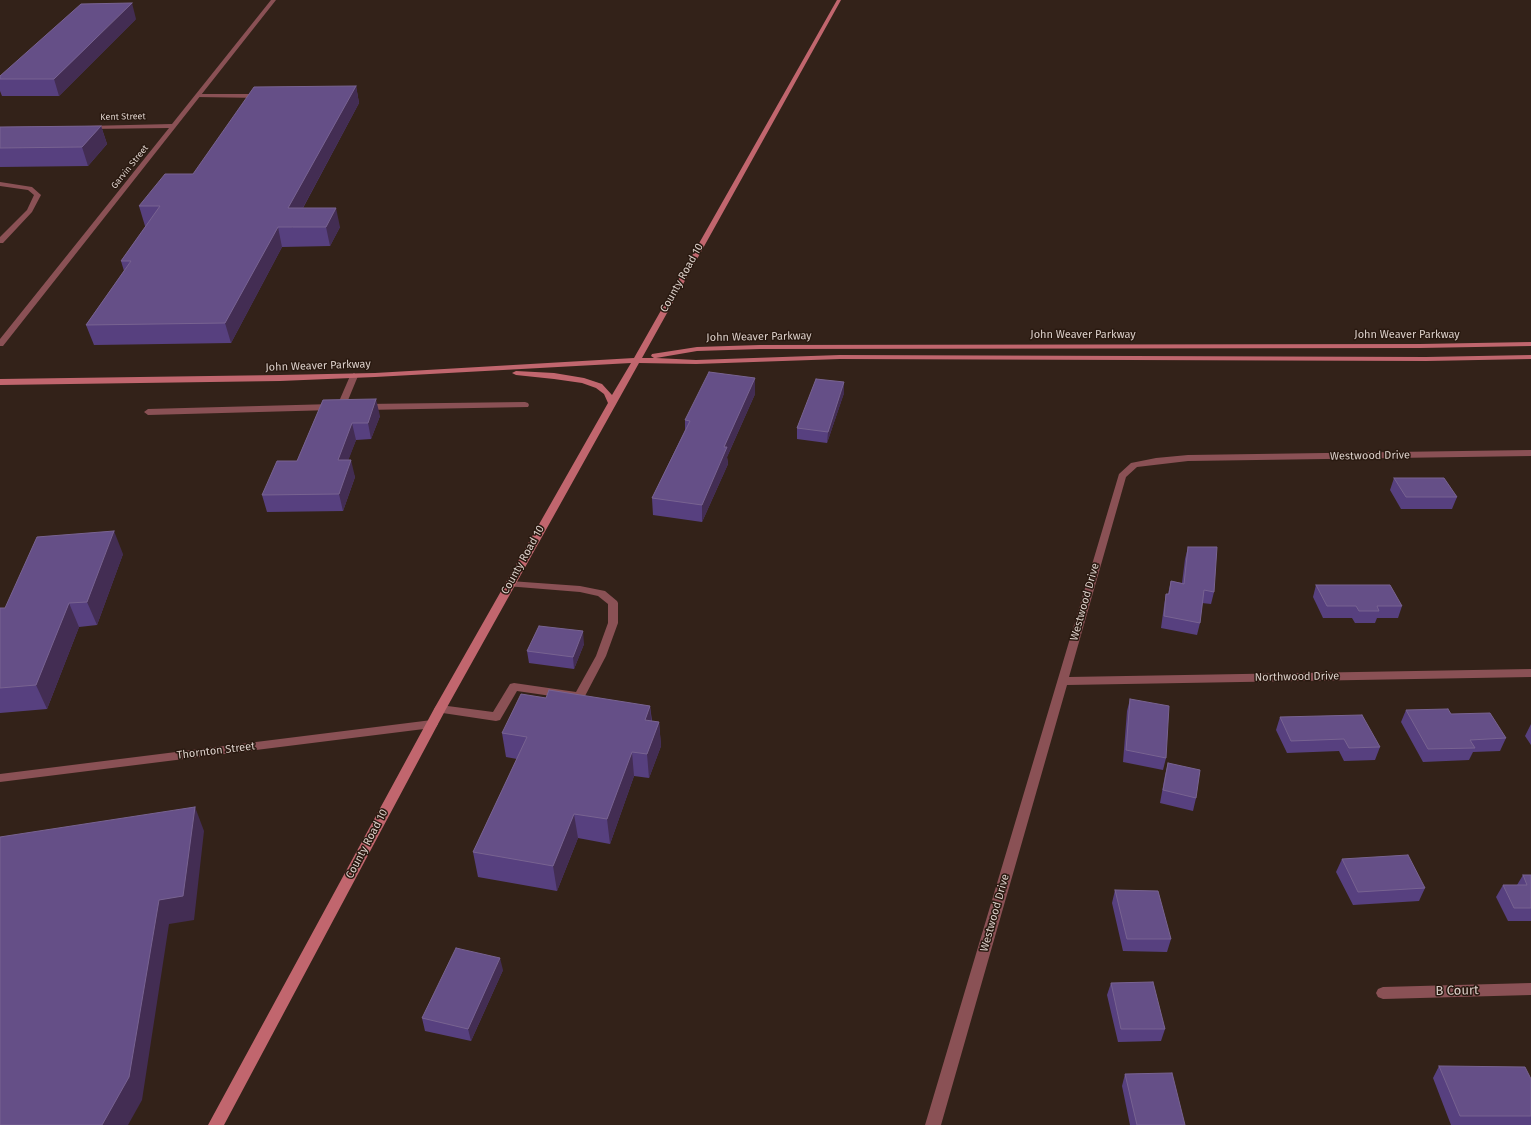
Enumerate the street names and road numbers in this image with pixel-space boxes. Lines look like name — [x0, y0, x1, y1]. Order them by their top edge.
street label: Kent Street — [100, 111, 146, 123]
street label: Garvin Street — [109, 143, 151, 191]
street label: County Road 10 — [658, 241, 706, 315]
street label: John Weaver Parkway — [1030, 328, 1136, 342]
street label: John Weaver Parkway — [1354, 328, 1460, 342]
street label: John Weaver Parkway — [706, 329, 812, 345]
street label: John Weaver Parkway — [265, 358, 371, 374]
street label: Westwood Drive — [1330, 449, 1410, 463]
street label: County Road 10 — [499, 523, 547, 597]
street label: Westwood Drive — [1068, 562, 1102, 642]
street label: Northwood Drive — [1255, 670, 1339, 684]
street label: Thornton Street — [176, 740, 256, 762]
street label: County Road 10 — [343, 807, 391, 881]
street label: Westwood Drive — [978, 873, 1012, 953]
street label: B Court — [1435, 983, 1479, 999]

